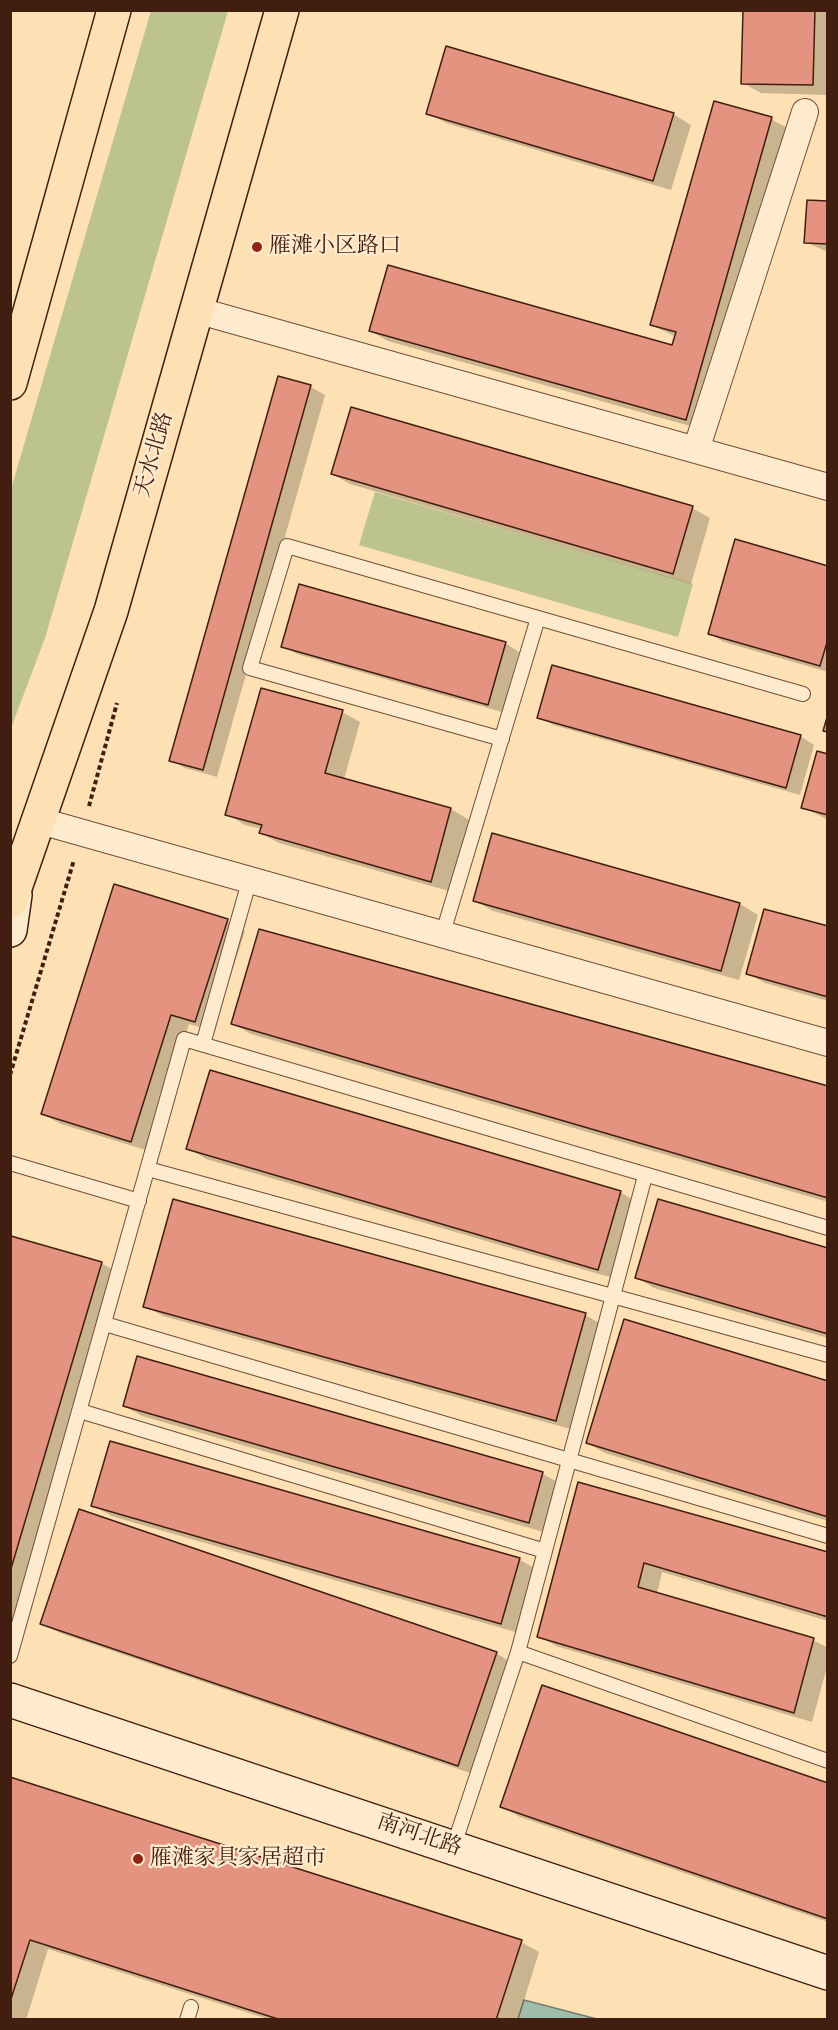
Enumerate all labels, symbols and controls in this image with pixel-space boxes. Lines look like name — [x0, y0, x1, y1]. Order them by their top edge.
place label: 雁滩小区路口 — [269, 234, 401, 260]
marker: 雁滩小区路口 — [250, 240, 264, 254]
street label: 天水北路 — [130, 409, 180, 501]
street label: 南河北路 — [373, 1809, 465, 1863]
place label: 雁滩家具家居超市 — [150, 1846, 326, 1872]
marker: 雁滩家具家居超市 — [131, 1852, 145, 1866]

